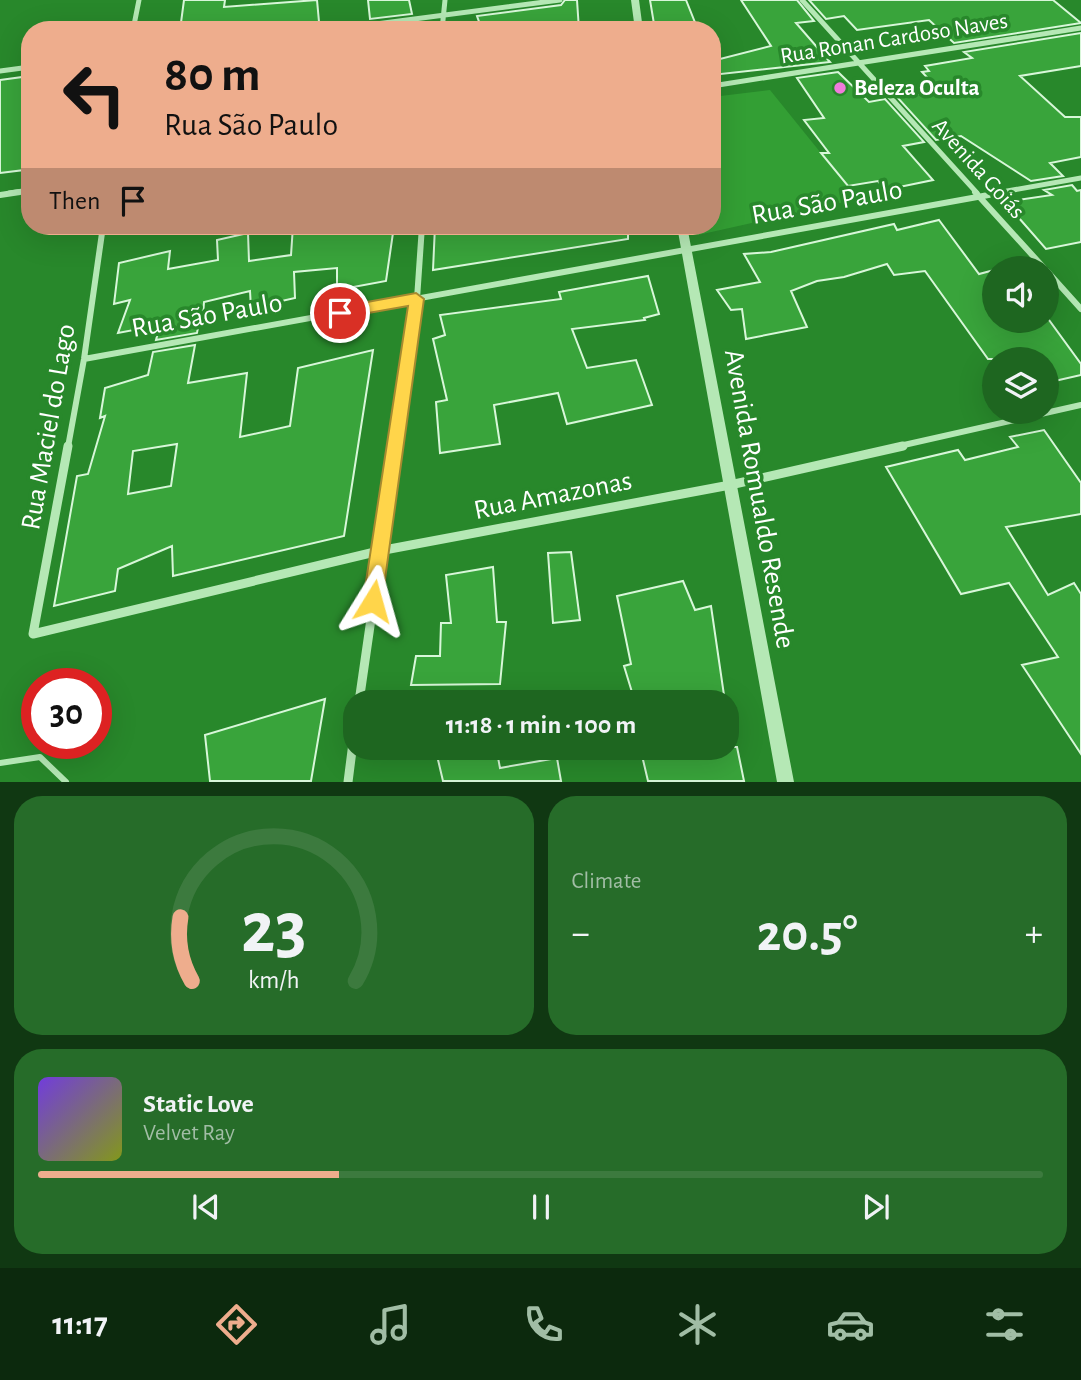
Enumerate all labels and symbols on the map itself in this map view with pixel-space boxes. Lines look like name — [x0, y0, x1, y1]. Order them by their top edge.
street label: Rua Ronan Cardoso Naves — [779, 10, 1009, 68]
place label: Beleza Oculta — [854, 77, 980, 100]
marker: Beleza Oculta — [832, 80, 848, 96]
street label: Avenida Goiás — [927, 114, 1029, 224]
street label: Rua São Paulo — [749, 176, 905, 230]
pin — [310, 283, 370, 343]
street label: Rua São Paulo — [129, 289, 285, 343]
street label: Rua Maciel do Lago — [17, 322, 81, 532]
street label: Avenida Romualdo Resende — [719, 347, 799, 651]
street label: Rua Amazonas — [472, 467, 634, 525]
position arrow — [336, 564, 410, 638]
speed limit sign: 30 — [21, 668, 112, 759]

